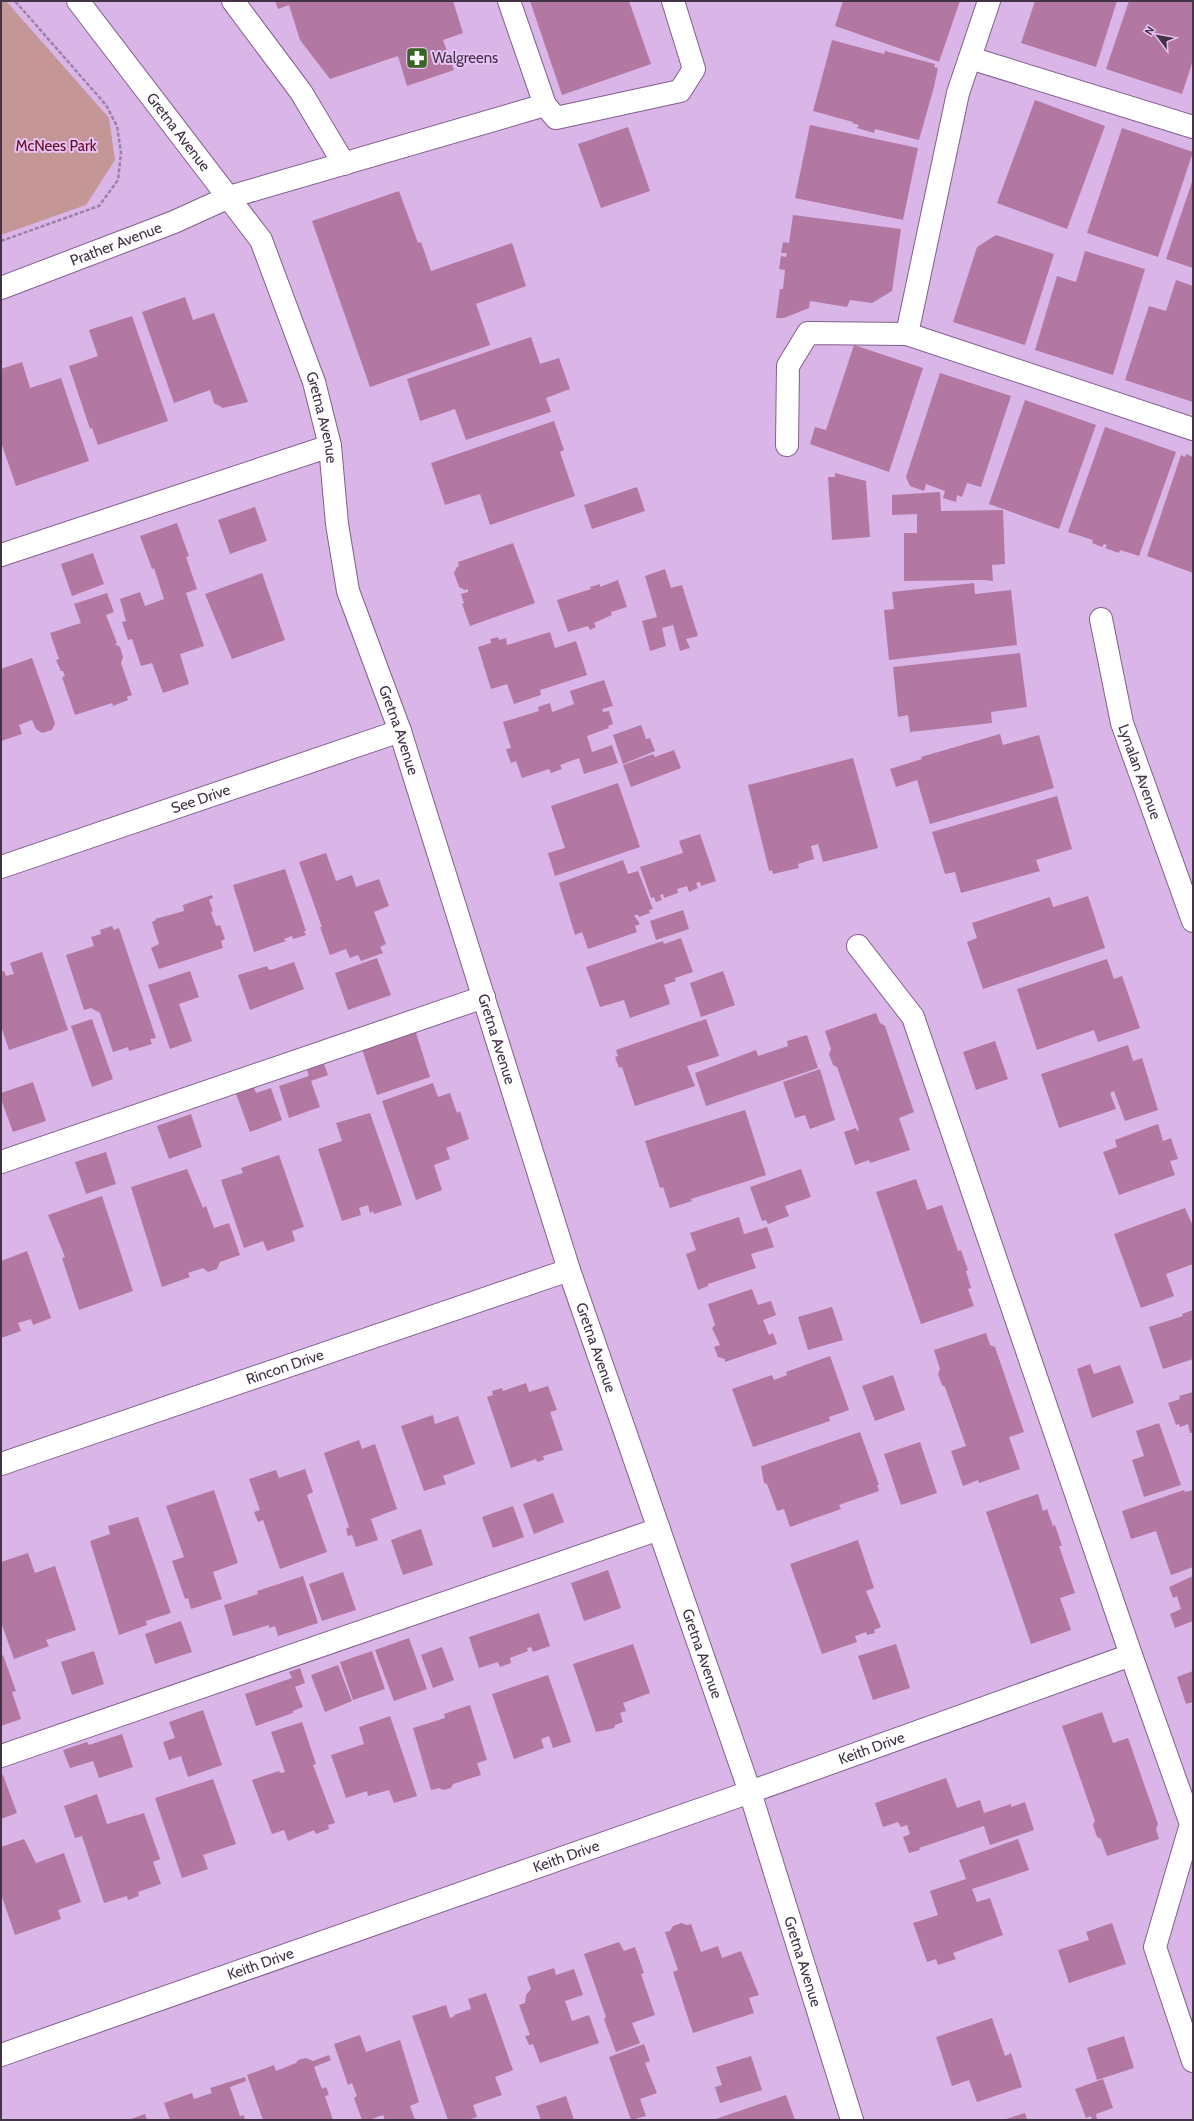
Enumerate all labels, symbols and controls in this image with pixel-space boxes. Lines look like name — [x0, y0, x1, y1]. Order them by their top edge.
north arrow — [1138, 16, 1178, 56]
text: N — [1142, 24, 1158, 38]
pharmacy icon: Walgreens — [404, 45, 430, 71]
place label: Walgreens — [432, 49, 498, 67]
street label: Gretna Avenue — [143, 89, 214, 175]
park label: McNees Park — [16, 137, 97, 155]
street label: Prather Avenue — [67, 218, 165, 270]
street label: Gretna Avenue — [302, 369, 341, 464]
street label: Gretna Avenue — [375, 683, 422, 778]
street label: Lynalan Avenue — [1114, 722, 1165, 822]
street label: See Drive — [169, 780, 233, 817]
street label: Gretna Avenue — [474, 992, 519, 1087]
street label: Gretna Avenue — [572, 1300, 620, 1395]
street label: Rincon Drive — [244, 1345, 326, 1389]
street label: Gretna Avenue — [678, 1606, 726, 1701]
street label: Keith Drive — [836, 1728, 907, 1768]
street label: Keith Drive — [531, 1837, 602, 1876]
street label: Gretna Avenue — [780, 1914, 825, 2009]
street label: Keith Drive — [225, 1944, 296, 1984]

